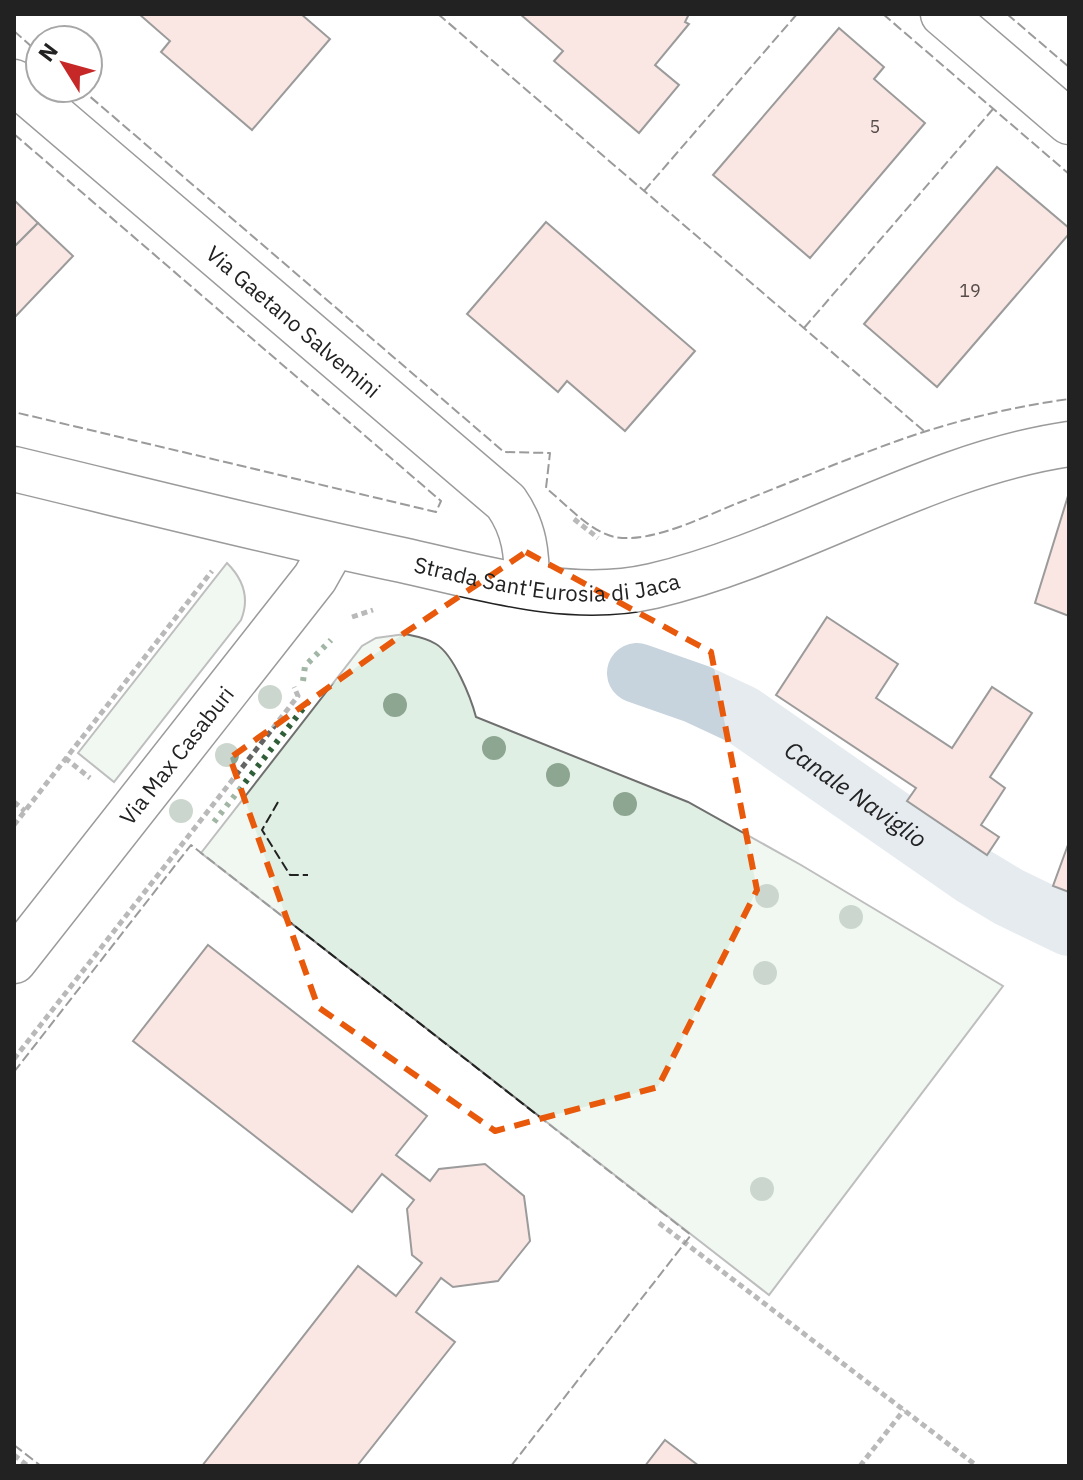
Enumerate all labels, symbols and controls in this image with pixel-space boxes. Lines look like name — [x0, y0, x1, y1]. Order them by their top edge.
north arrow — [24, 24, 104, 104]
text: N — [31, 37, 64, 67]
house number: 5 — [870, 115, 880, 138]
street label: Via Gaetano Salvemini — [201, 238, 387, 403]
house number: 19 — [959, 279, 981, 302]
street label: Strada Sant'Eurosia di Jaca — [412, 549, 683, 607]
street label: Via Max Casaburi — [112, 680, 239, 830]
water label: Canale Naviglio — [779, 734, 933, 855]

